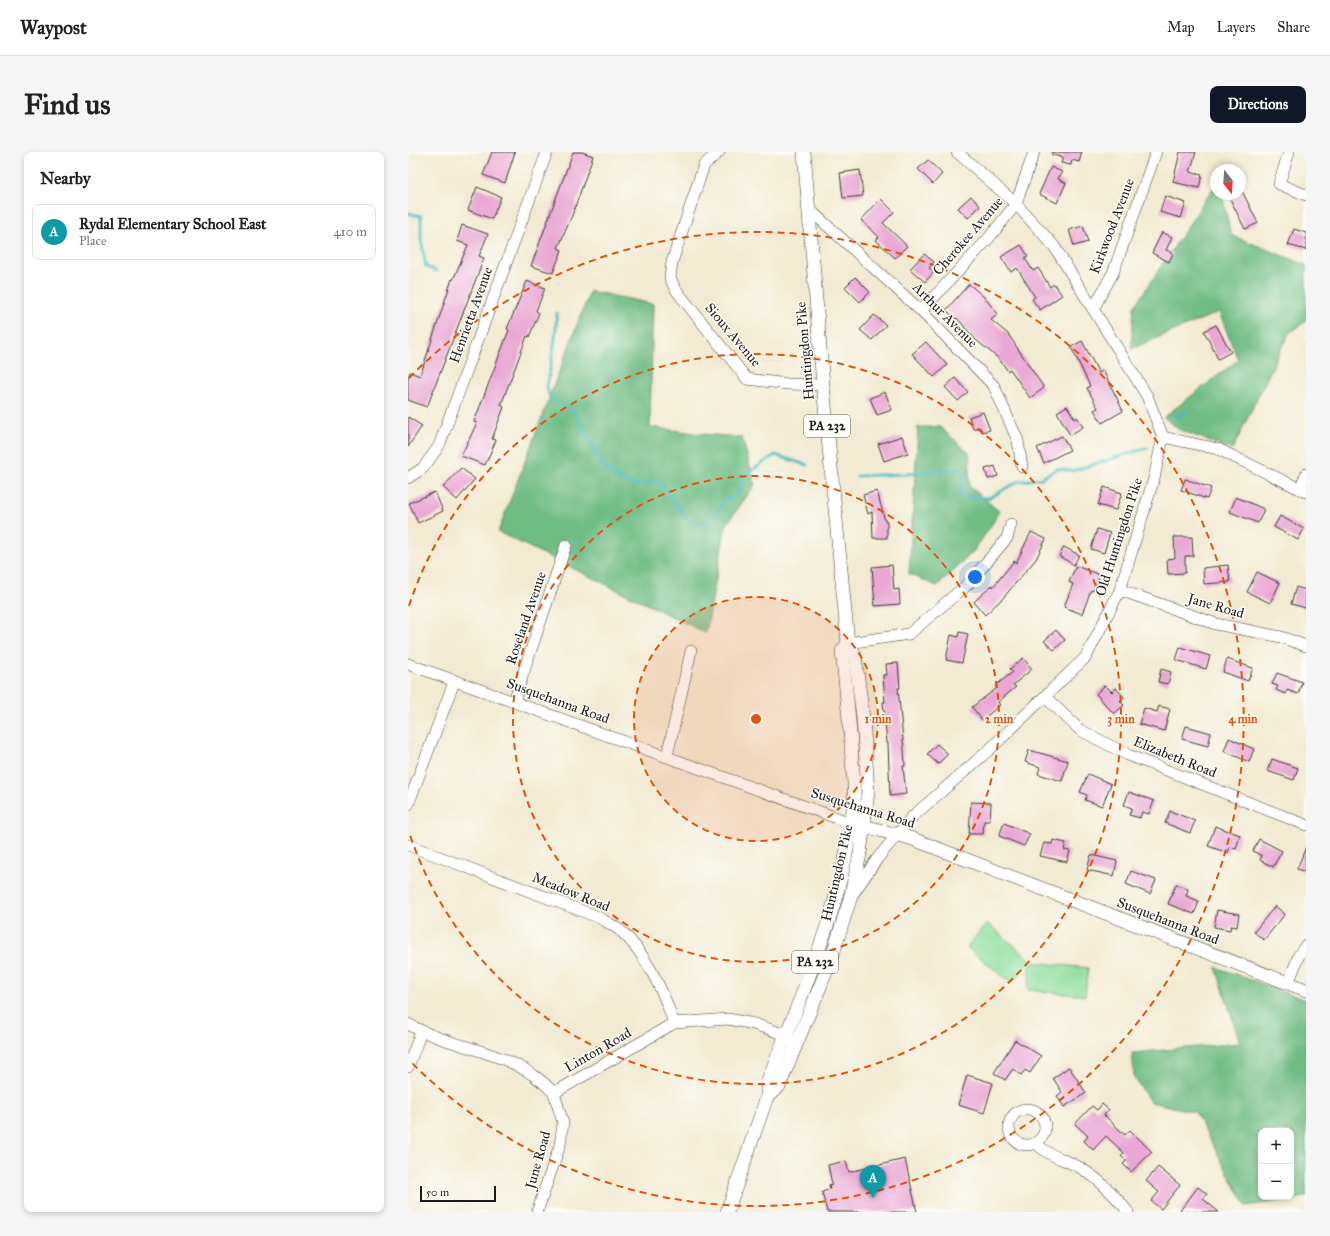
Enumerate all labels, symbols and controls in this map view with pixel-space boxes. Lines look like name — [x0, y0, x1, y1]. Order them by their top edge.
text: Waypost — [20, 16, 87, 39]
text: Map — [1167, 19, 1195, 36]
text: Layers — [1217, 19, 1255, 36]
text: Share — [1277, 19, 1310, 36]
button: Directions — [1210, 86, 1306, 123]
text: Find us — [24, 87, 110, 122]
north arrow — [1210, 164, 1246, 200]
text: Nearby — [40, 168, 91, 189]
street label: Kirkwood Avenue — [1086, 176, 1138, 276]
street label: Cherokee Avenue — [929, 193, 1007, 279]
text: Rydal Elementary School East — [79, 215, 266, 233]
text: A — [50, 224, 58, 240]
text: 410 m — [333, 224, 367, 240]
text: Place — [79, 233, 106, 249]
street label: Henrietta Avenue — [446, 264, 496, 365]
street label: Arthur Avenue — [908, 278, 981, 351]
street label: Sioux Avenue — [702, 300, 765, 370]
street label: Huntingdon Pike — [792, 301, 818, 401]
road number: PA 232 — [804, 415, 850, 437]
street label: Old Huntingdon Pike — [1092, 476, 1146, 598]
your location — [965, 567, 985, 587]
street label: Roseland Avenue — [502, 569, 550, 667]
street label: Jane Road — [1184, 589, 1246, 623]
street label: Susquehanna Road — [504, 675, 612, 728]
centre of rings — [749, 712, 763, 726]
text: 1 min — [864, 712, 892, 726]
text: 2 min — [985, 712, 1014, 726]
text: 3 min — [1107, 712, 1135, 727]
text: 4 min — [1228, 712, 1258, 727]
street label: Elizabeth Road — [1131, 733, 1219, 781]
street label: Susquehanna Road — [808, 784, 917, 833]
street label: Huntingdon Pike — [818, 823, 856, 923]
street label: Meadow Road — [530, 869, 612, 915]
street label: Susquehanna Road — [1114, 894, 1222, 949]
road number: PA 232 — [792, 951, 838, 973]
street label: Linton Road — [562, 1024, 634, 1076]
map controls — [1258, 1128, 1294, 1200]
button: + — [1258, 1128, 1294, 1164]
street label: June Road — [521, 1129, 555, 1193]
button: − — [1258, 1164, 1294, 1200]
pin: A — [860, 1165, 886, 1198]
scale bar — [420, 1184, 496, 1203]
text: 50 m — [426, 1186, 449, 1199]

